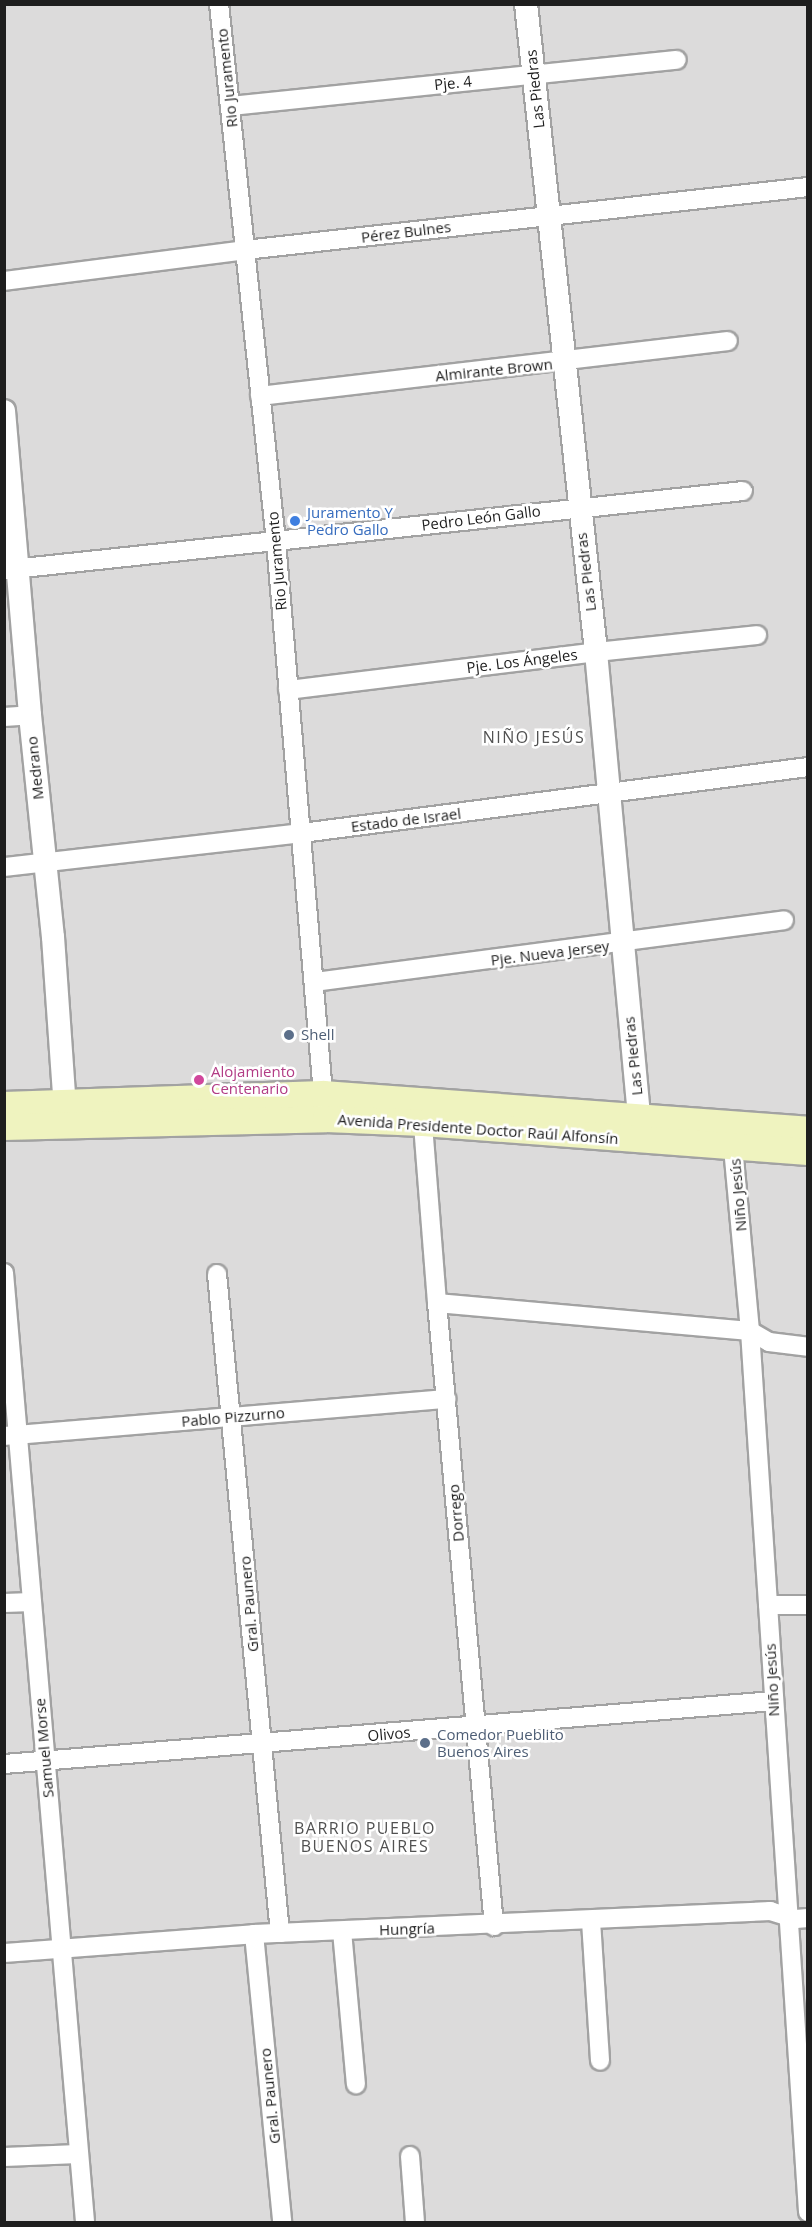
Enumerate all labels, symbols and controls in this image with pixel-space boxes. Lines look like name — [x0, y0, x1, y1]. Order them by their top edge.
street label: Rio Juramento — [213, 28, 241, 128]
street label: Las Piedras — [522, 49, 548, 129]
street label: Pje. 4 — [433, 72, 473, 94]
street label: Pérez Bulnes — [360, 218, 452, 246]
street label: Almirante Brown — [434, 355, 554, 385]
street label: Pedro León Gallo — [420, 502, 542, 534]
place label: Juramento Y Pedro Gallo — [307, 503, 393, 538]
street label: Rio Juramento — [264, 511, 290, 611]
marker: Juramento Y Pedro Gallo — [288, 514, 302, 528]
street label: Las Piedras — [572, 532, 600, 612]
street label: Pje. Los Ángeles — [466, 645, 578, 677]
district label: NIÑO JESÚS — [483, 727, 585, 747]
street label: Medrano — [23, 735, 47, 801]
street label: Estado de Israel — [350, 804, 462, 836]
street label: Pje. Nueva Jersey — [490, 937, 610, 969]
street label: Las Piedras — [620, 1016, 646, 1096]
place label: Shell — [301, 1026, 334, 1044]
marker: Shell — [282, 1028, 296, 1042]
place label: Alojamiento Centenario — [211, 1062, 295, 1097]
marker: Alojamiento Centenario — [192, 1073, 206, 1087]
street label: Avenida Presidente Doctor Raúl Alfonsín — [337, 1110, 619, 1148]
street label: Niño Jesús — [726, 1158, 750, 1232]
street label: Pablo Pizzurno — [181, 1404, 285, 1430]
street label: Dorrego — [445, 1483, 467, 1543]
street label: Gral. Paunero — [236, 1555, 262, 1653]
street label: Niño Jesús — [761, 1643, 783, 1717]
street label: Samuel Morse — [31, 1697, 57, 1799]
street label: Olivos — [367, 1723, 411, 1745]
place label: Comedor Pueblito Buenos Aires — [437, 1725, 564, 1760]
marker: Comedor Pueblito Buenos Aires — [418, 1736, 432, 1750]
district label: BARRIO PUEBLO BUENOS AIRES — [294, 1818, 436, 1856]
street label: Hungría — [379, 1919, 435, 1939]
street label: Gral. Paunero — [256, 2047, 284, 2145]

